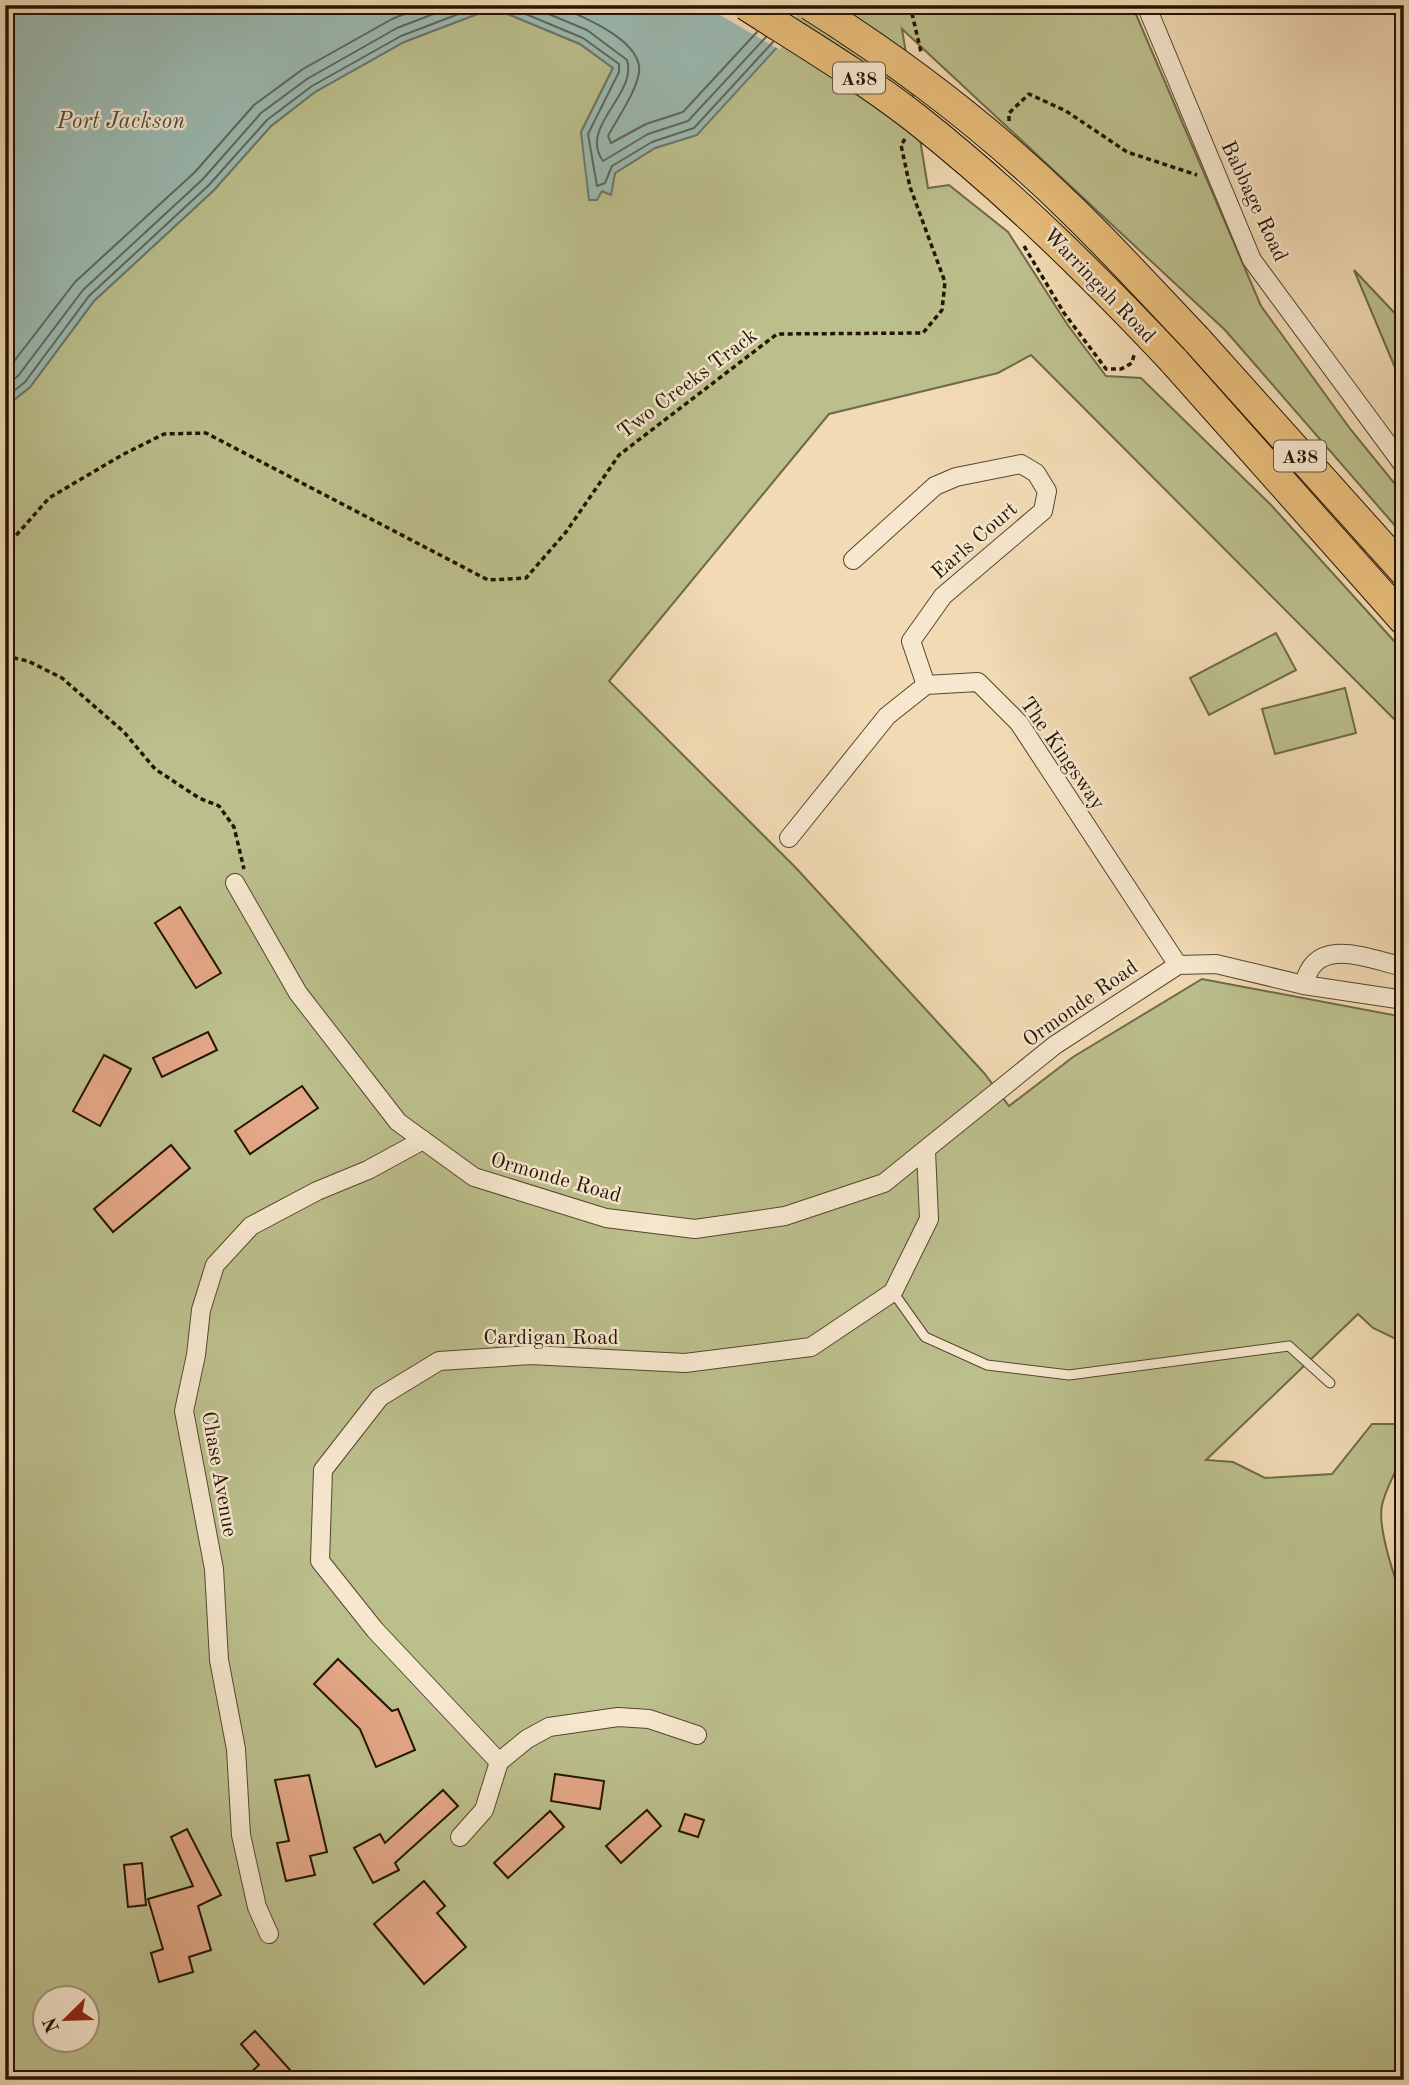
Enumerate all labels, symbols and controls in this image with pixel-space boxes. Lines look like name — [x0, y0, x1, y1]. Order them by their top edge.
road number: A38 — [833, 62, 885, 94]
water label: Port Jackson — [56, 110, 185, 133]
street label: Babbage Road — [1217, 138, 1291, 265]
street label: Warringah Road — [1039, 224, 1159, 348]
street label: Two Creeks Track — [614, 325, 762, 443]
road number: A38 — [1274, 440, 1326, 471]
street label: Earls Court — [928, 498, 1022, 584]
street label: The Kingsway — [1015, 694, 1108, 814]
street label: Ormonde Road — [1020, 957, 1142, 1052]
street label: Ormonde Road — [488, 1150, 623, 1207]
street label: Cardigan Road — [483, 1328, 619, 1349]
street label: Chase Avenue — [197, 1410, 240, 1539]
north arrow — [32, 1983, 102, 2054]
text: N — [41, 2014, 64, 2035]

